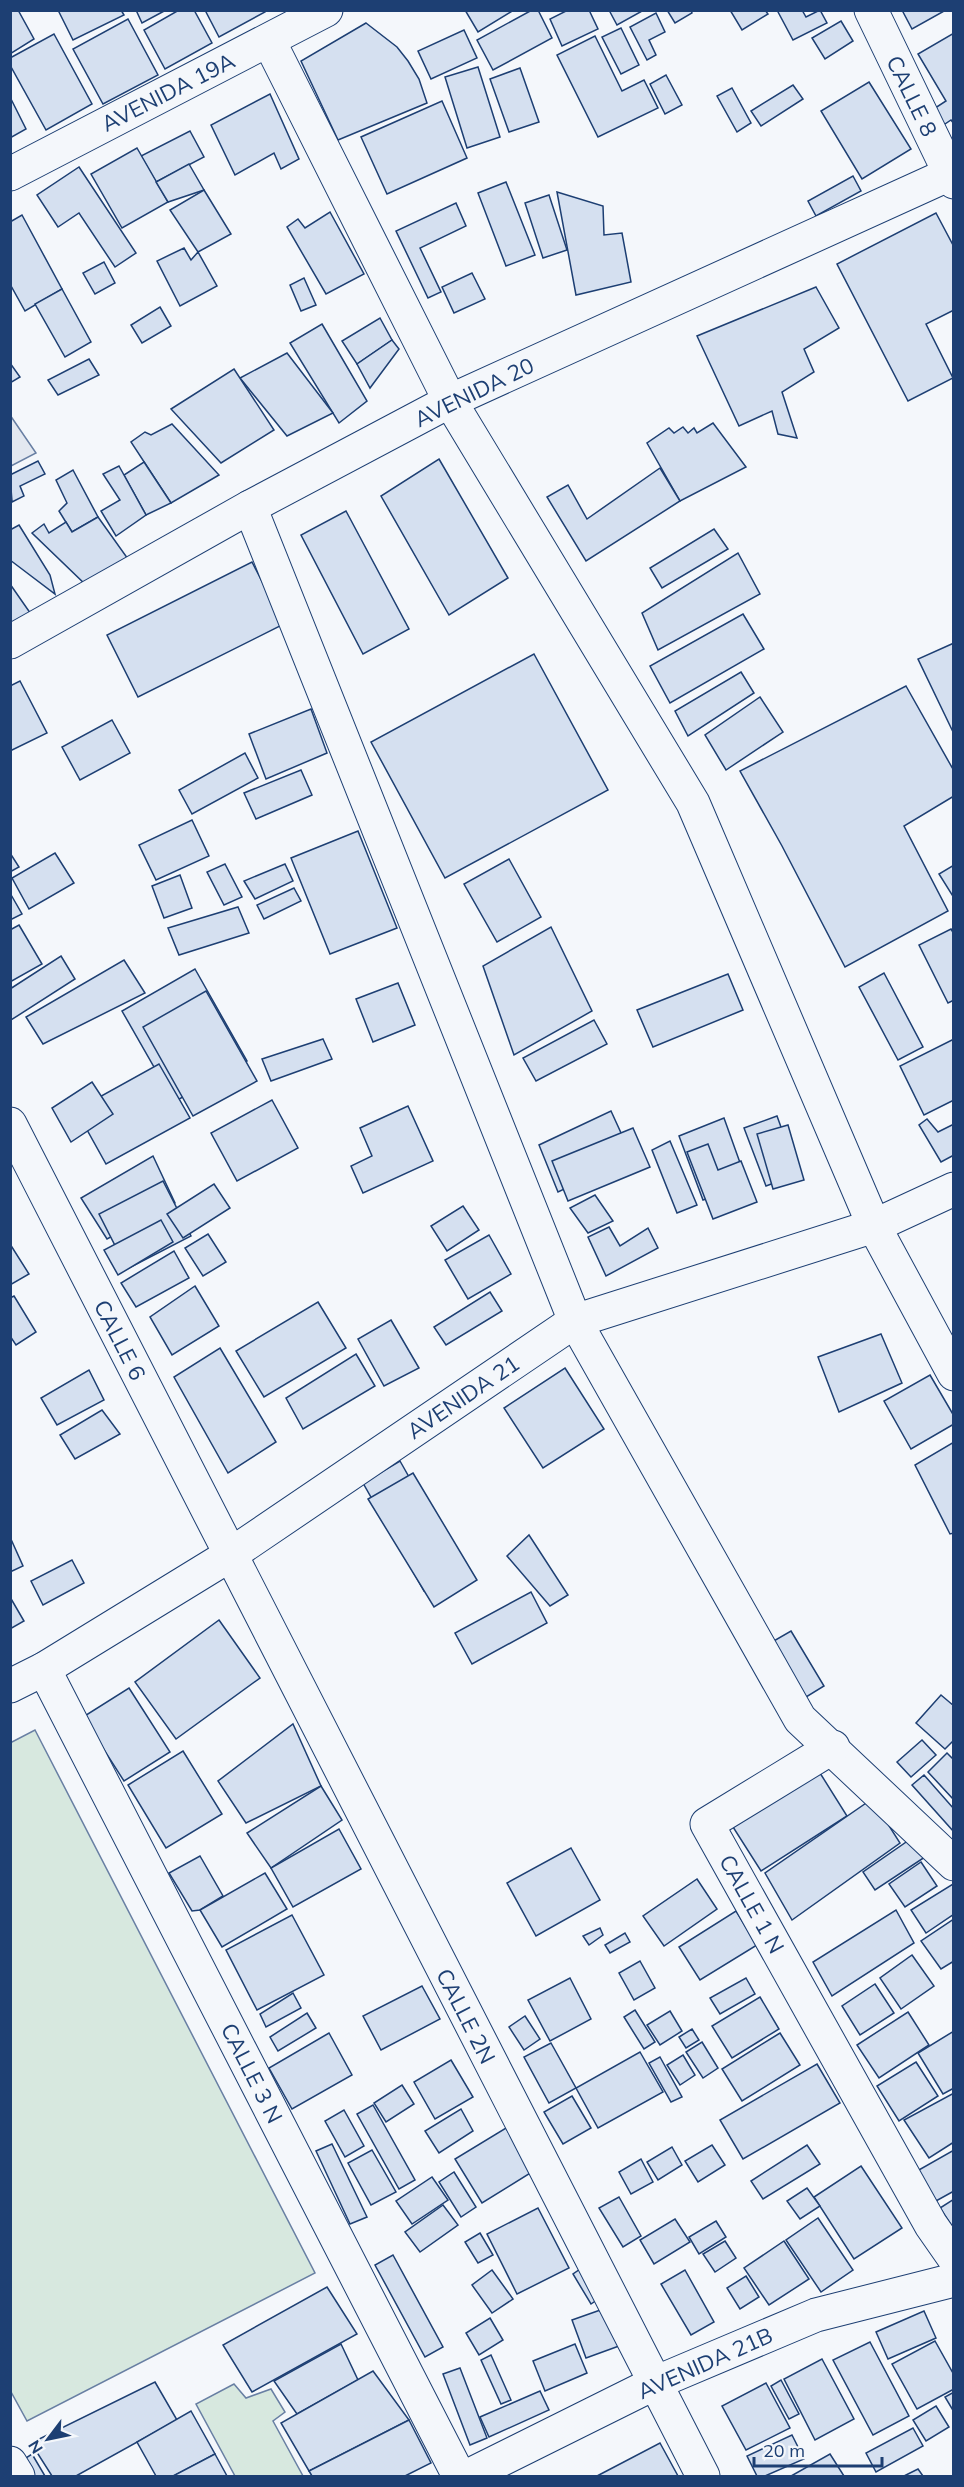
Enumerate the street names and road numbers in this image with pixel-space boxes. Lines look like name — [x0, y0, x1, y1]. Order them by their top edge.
street label: AVENIDA 19A — [97, 46, 239, 138]
street label: CALLE 8 — [880, 51, 944, 141]
street label: AVENIDA 20 — [409, 351, 539, 433]
street label: CALLE 6 — [88, 1295, 152, 1385]
street label: AVENIDA 21 — [401, 1349, 525, 1445]
street label: CALLE 1 N — [713, 1850, 791, 1958]
street label: CALLE 2N — [430, 1964, 502, 2068]
street label: CALLE 3 N — [215, 2018, 289, 2128]
street label: AVENIDA 21B — [633, 2321, 777, 2405]

